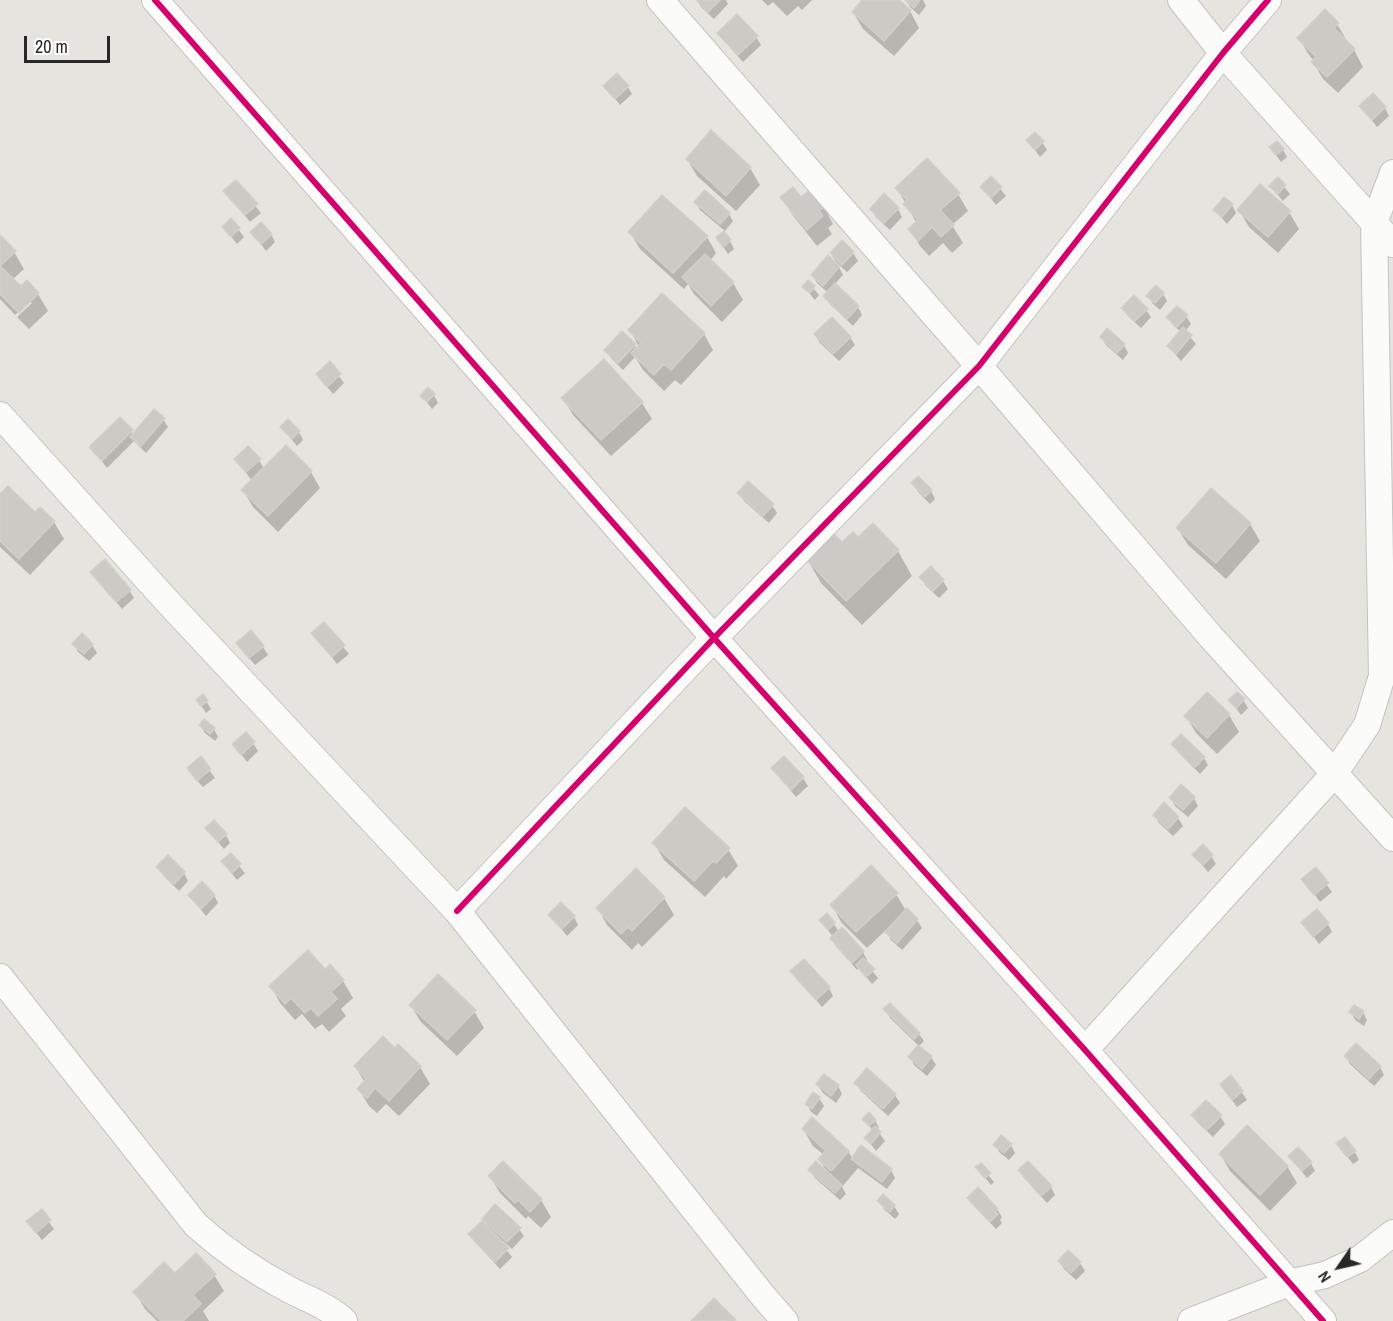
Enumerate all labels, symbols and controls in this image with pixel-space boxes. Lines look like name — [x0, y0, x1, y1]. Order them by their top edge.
scale bar — [27, 24, 112, 62]
text: 20 m — [35, 34, 68, 59]
north arrow — [1309, 1237, 1369, 1297]
text: N — [1312, 1267, 1336, 1287]

